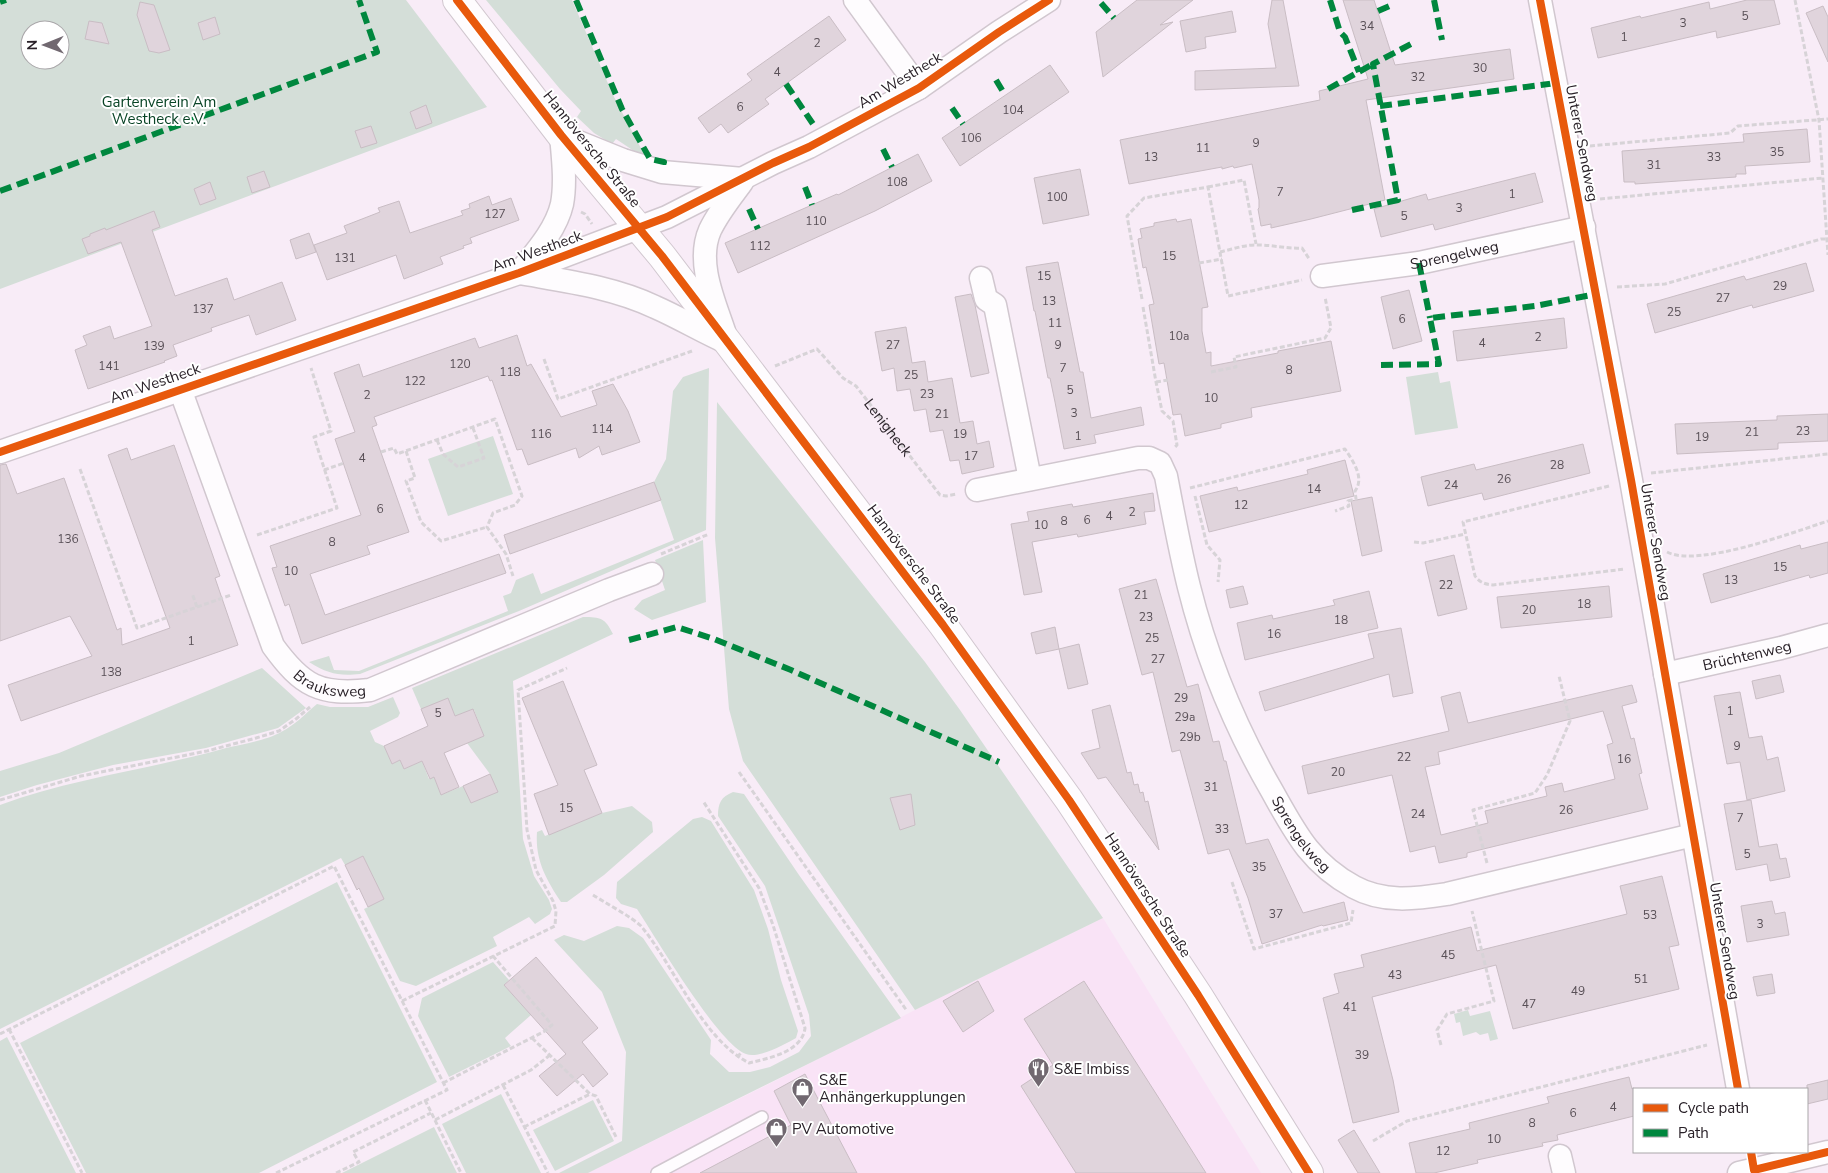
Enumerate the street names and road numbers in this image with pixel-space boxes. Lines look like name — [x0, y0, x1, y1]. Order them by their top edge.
street label: Am Westheck — [854, 47, 946, 113]
street label: Unterer Sendweg — [1561, 83, 1603, 203]
street label: Hannöversche Straße — [539, 86, 645, 212]
street label: Am Westheck — [489, 225, 585, 277]
street label: Sprengelweg — [1409, 236, 1500, 274]
street label: Am Westheck — [107, 358, 203, 408]
street label: Lenigheck — [859, 395, 917, 461]
street label: Unterer Sendweg — [1636, 482, 1676, 602]
street label: Hannöversche Straße — [862, 500, 966, 628]
street label: Brüchtenweg — [1701, 636, 1794, 675]
street label: Brauksweg — [289, 665, 367, 702]
street label: Sprengelweg — [1267, 792, 1335, 877]
street label: Hannöversche Straße — [1100, 829, 1196, 961]
street label: Unterer Sendweg — [1705, 881, 1745, 1001]

